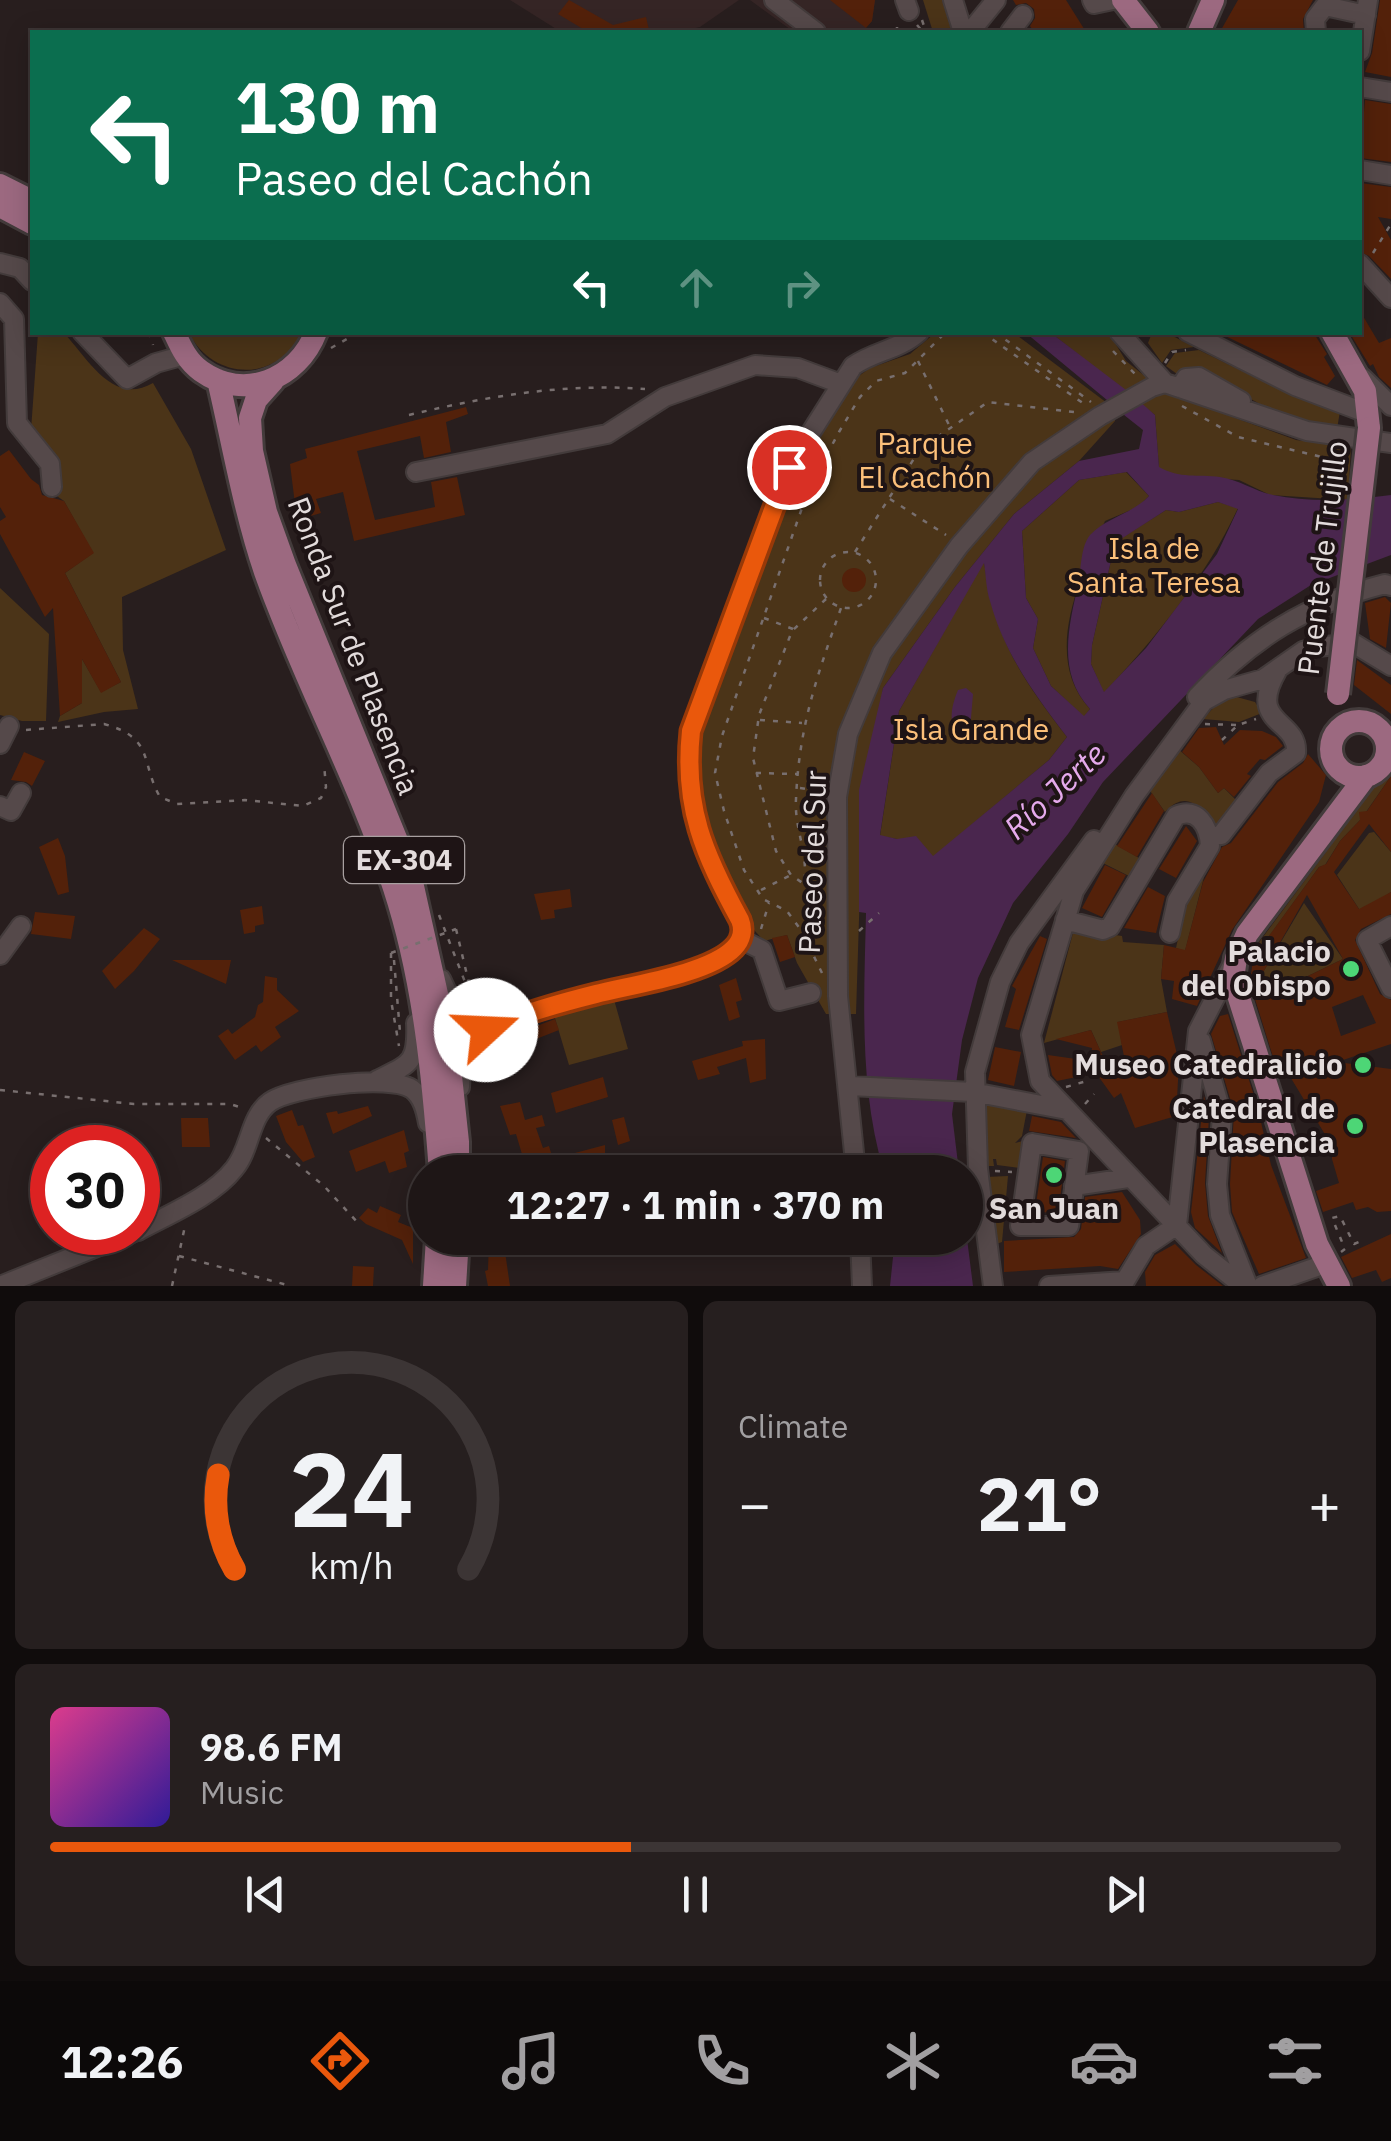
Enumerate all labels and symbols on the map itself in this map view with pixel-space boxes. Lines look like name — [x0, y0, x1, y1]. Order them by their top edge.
park label: Parque El Cachón — [858, 423, 992, 496]
pin — [747, 425, 832, 510]
street label: Puente de Trujillo — [1288, 439, 1355, 677]
street label: Ronda Sur de Plasencia — [280, 491, 429, 800]
park label: Isla de Santa Teresa — [1067, 528, 1241, 601]
park label: Isla Grande — [893, 709, 1049, 748]
water label: Río Jerte — [995, 733, 1114, 848]
street label: Paseo del Sur — [789, 770, 834, 954]
road number: EX-304 — [344, 837, 464, 883]
place label: Palacio del Obispo — [1181, 931, 1331, 1004]
marker: Palacio del Obispo — [1340, 958, 1362, 980]
position arrow — [434, 978, 538, 1082]
place label: Museo Catedralicio — [1074, 1044, 1343, 1083]
marker: Museo Catedralicio — [1352, 1054, 1374, 1076]
place label: Catedral de Plasencia — [1172, 1088, 1335, 1161]
marker: Catedral de Plasencia — [1344, 1115, 1366, 1137]
speed limit sign: 30 — [30, 1125, 160, 1255]
marker: San Juan — [1043, 1164, 1065, 1186]
place label: San Juan — [989, 1188, 1119, 1227]

